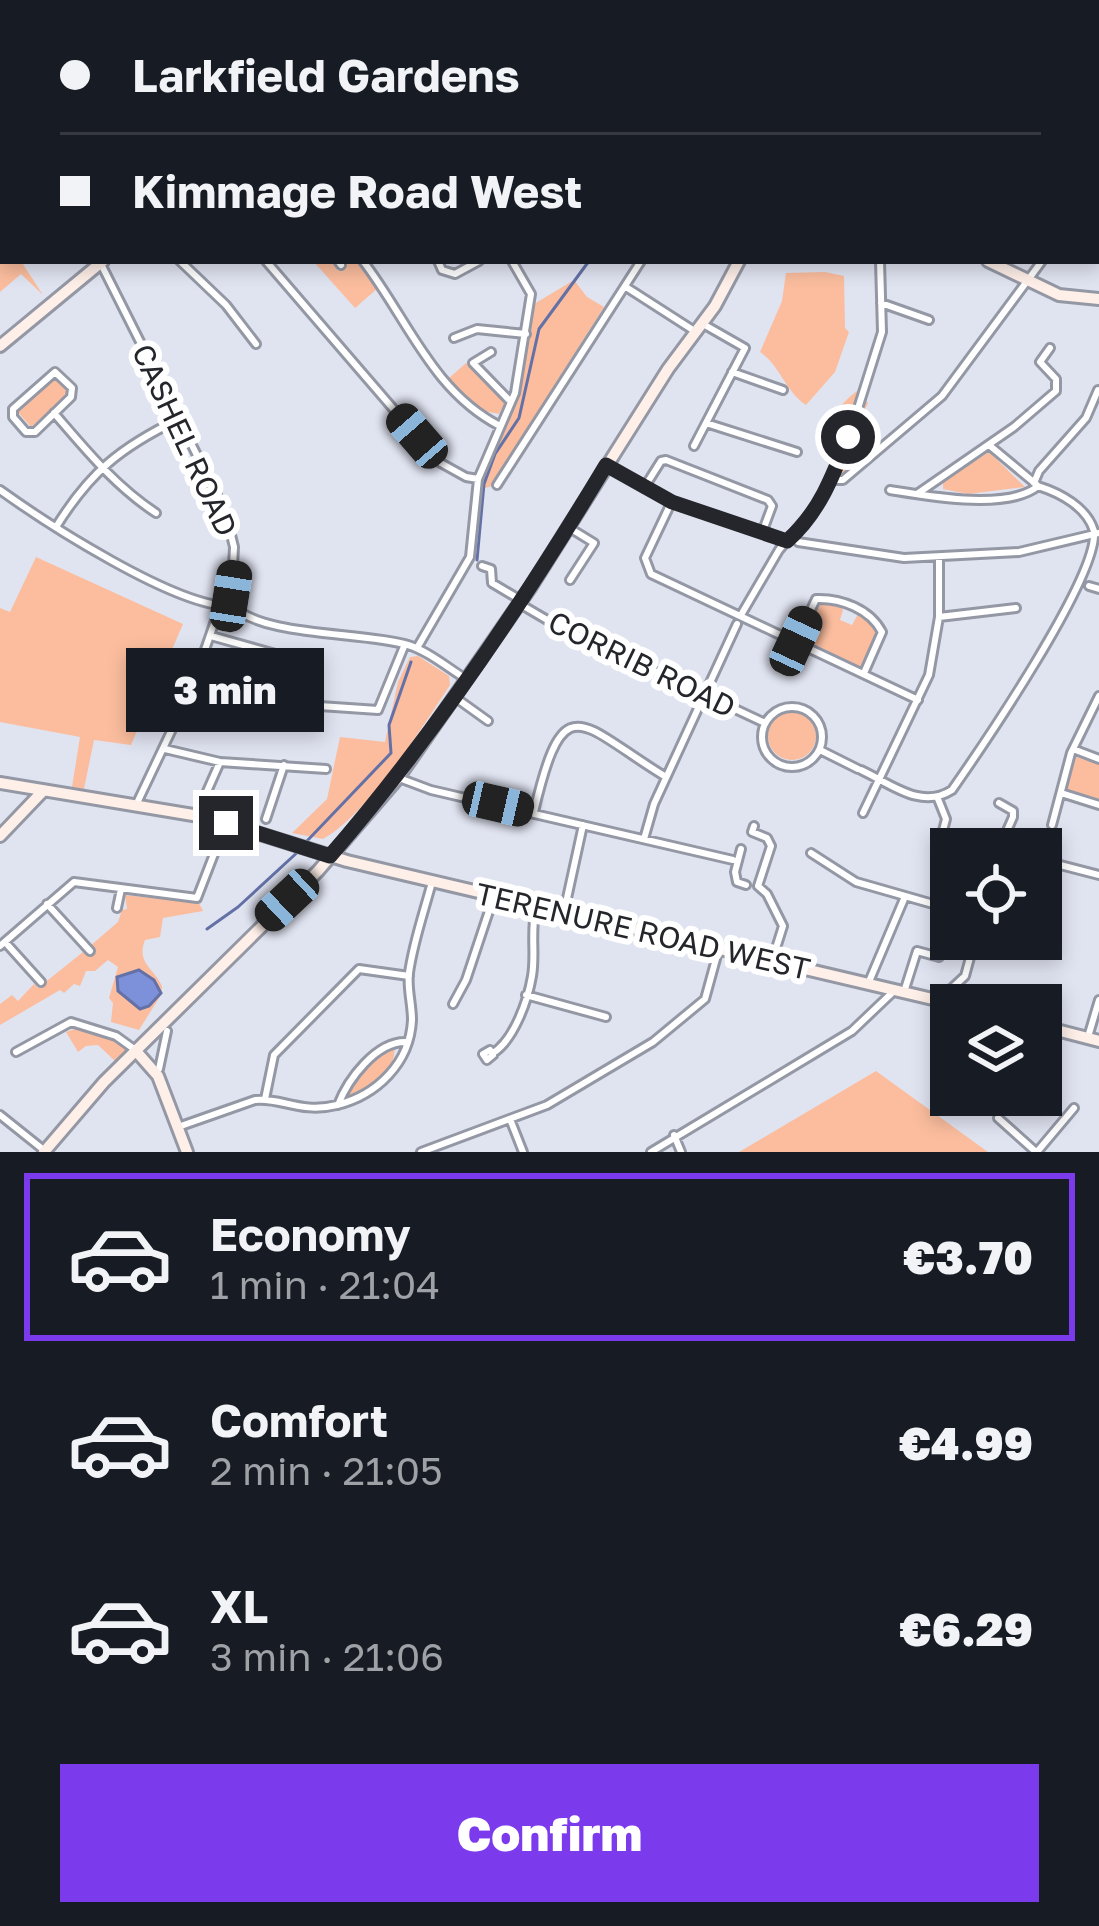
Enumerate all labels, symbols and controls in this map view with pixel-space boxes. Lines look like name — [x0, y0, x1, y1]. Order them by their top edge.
text: Larkfield Gardens — [132, 48, 520, 102]
text: Kimmage Road West — [132, 164, 582, 218]
street label: CASHEL ROAD — [125, 338, 245, 542]
car — [380, 397, 454, 475]
route start — [821, 410, 875, 464]
car — [208, 558, 254, 634]
car — [764, 601, 828, 681]
street label: CORRIB ROAD — [543, 603, 741, 725]
callout: 3 min — [127, 649, 325, 733]
text: 3 min — [173, 666, 277, 713]
car — [459, 778, 537, 830]
route end — [199, 796, 253, 850]
map controls — [930, 828, 1062, 1116]
button: locate — [930, 828, 1062, 960]
car — [248, 862, 326, 938]
street label: TERENURE ROAD WEST — [472, 875, 814, 987]
button: layers — [930, 984, 1062, 1116]
icon: car — [66, 1203, 174, 1311]
text: Economy — [210, 1207, 411, 1261]
text: €3.70 — [903, 1230, 1033, 1284]
text: 1 min · 21:04 — [210, 1261, 440, 1308]
icon: car — [66, 1389, 174, 1497]
text: Comfort — [210, 1393, 388, 1447]
text: €4.99 — [899, 1416, 1033, 1470]
text: 2 min · 21:05 — [210, 1447, 443, 1494]
icon: car — [66, 1575, 174, 1683]
text: XL — [210, 1579, 268, 1633]
text: €6.29 — [899, 1602, 1033, 1656]
text: 3 min · 21:06 — [210, 1633, 444, 1680]
button: Confirm — [60, 1764, 1039, 1902]

